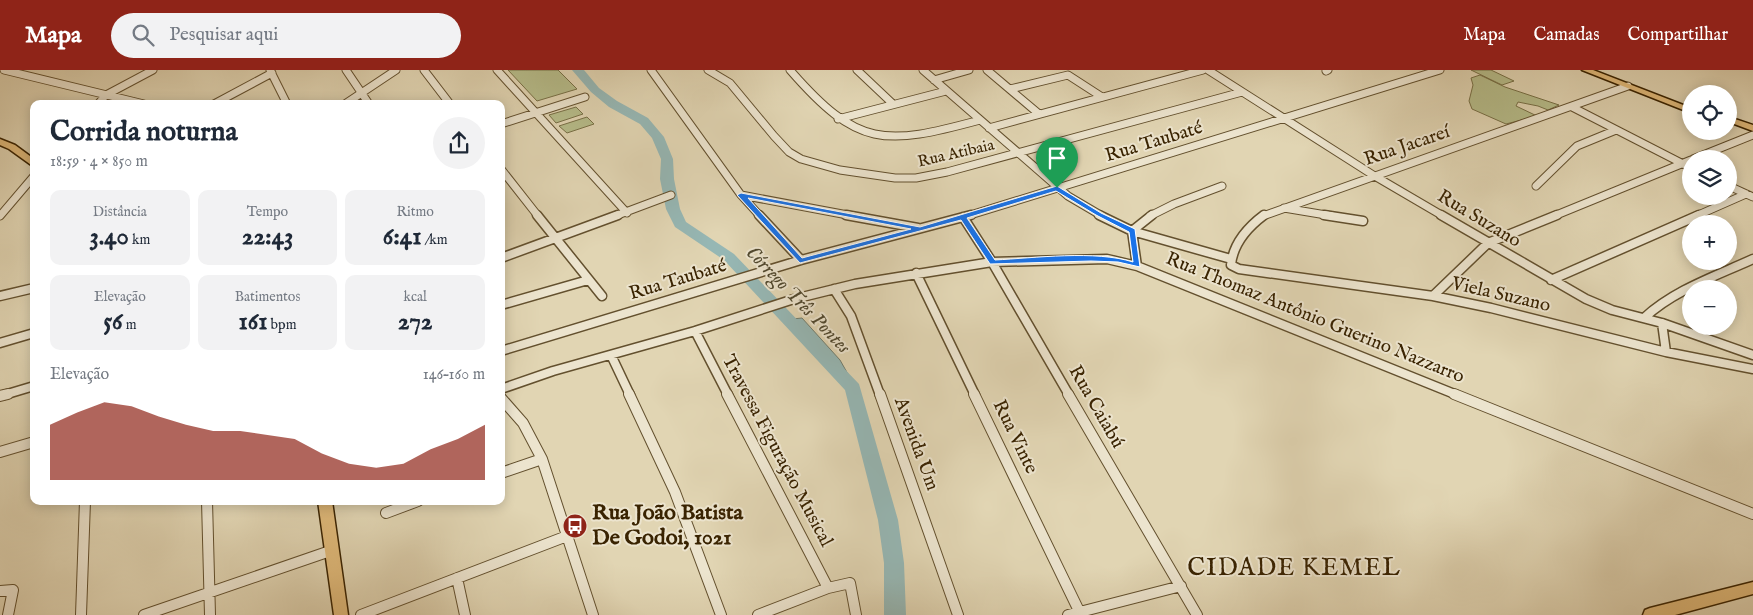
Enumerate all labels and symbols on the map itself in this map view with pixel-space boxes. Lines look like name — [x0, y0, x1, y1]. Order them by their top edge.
street label: Rua Taubaté — [1102, 116, 1206, 168]
street label: Rua Jacareí — [1361, 120, 1455, 172]
street label: Rua Atibaia — [916, 135, 996, 173]
pin — [1036, 137, 1078, 188]
street label: Rua Suzano — [1433, 185, 1525, 253]
water label: Córrego Três Pontes — [740, 241, 856, 360]
street label: Rua Thomaz Antônio Guerino Nazzarro — [1162, 247, 1468, 389]
street label: Rua Taubaté — [626, 254, 730, 306]
street label: Viela Suzano — [1448, 272, 1553, 318]
street label: Travessa Figuração Musical — [716, 351, 838, 552]
street label: Rua Caiabú — [1063, 361, 1129, 453]
street label: Avenida Um — [888, 393, 944, 494]
street label: Rua Vinte — [987, 396, 1043, 478]
place label: Rua João Batista De Godoi, 1021 — [592, 499, 744, 552]
bus stop icon: Rua João Batista De Godoi, 1021 — [562, 513, 588, 539]
district label: CIDADE KEMEL — [1187, 552, 1401, 584]

